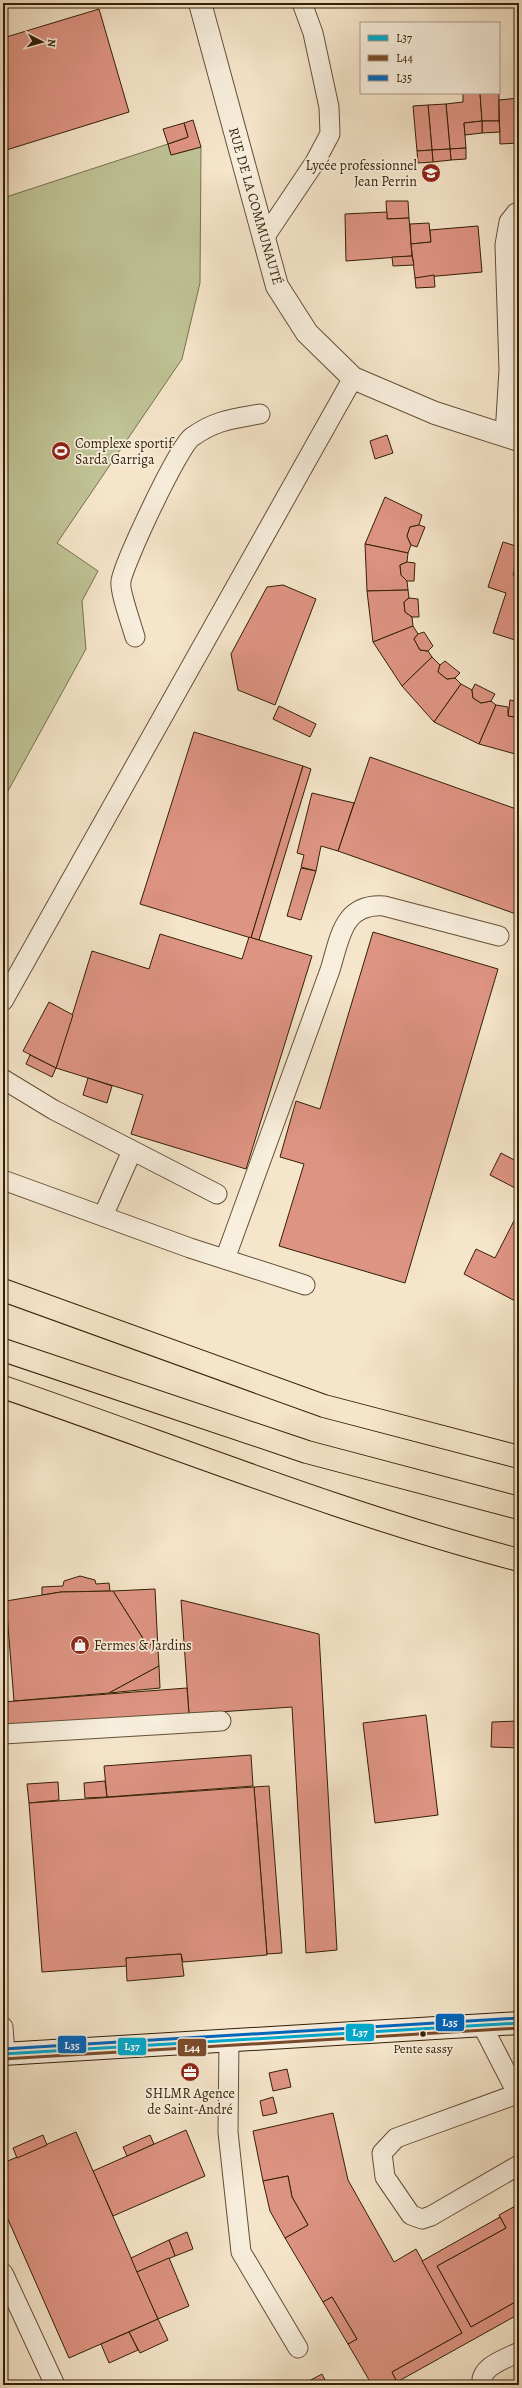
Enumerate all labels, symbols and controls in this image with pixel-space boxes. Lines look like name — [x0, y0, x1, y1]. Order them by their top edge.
north arrow — [22, 22, 62, 62]
legend — [360, 22, 500, 94]
text: L37 — [396, 30, 413, 46]
text: N — [44, 38, 59, 48]
text: L44 — [396, 50, 414, 66]
text: L35 — [396, 70, 412, 86]
street label: RUE DE LA COMMUNAUTÉ — [224, 125, 287, 287]
place label: Lycée professionnel Jean Perrin — [306, 156, 418, 191]
school or university icon: Lycée professionnel Jean Perrin — [420, 162, 442, 184]
place label: Complexe sportif Sarda Garriga — [75, 434, 175, 469]
sports icon: Complexe sportif Sarda Garriga — [50, 440, 72, 462]
shop icon: Fermes & Jardins — [69, 1634, 91, 1656]
place label: Fermes & Jardins — [94, 1636, 192, 1655]
line badge: L35 — [435, 2013, 465, 2032]
text: L35 — [442, 2015, 458, 2030]
line badge: L37 — [345, 2023, 375, 2042]
text: L37 — [352, 2025, 368, 2040]
marker: Pente sassy — [418, 2029, 428, 2039]
line badge: L35 — [57, 2035, 87, 2054]
line badge: L37 — [117, 2037, 147, 2056]
text: L35 — [64, 2038, 80, 2053]
line badge: L44 — [177, 2038, 207, 2057]
text: L37 — [124, 2039, 140, 2054]
place label: Pente sassy — [393, 2040, 453, 2057]
text: L44 — [184, 2041, 200, 2056]
office icon: SHLMR Agence de Saint-André — [179, 2061, 201, 2083]
place label: SHLMR Agence de Saint-André — [145, 2084, 235, 2119]

